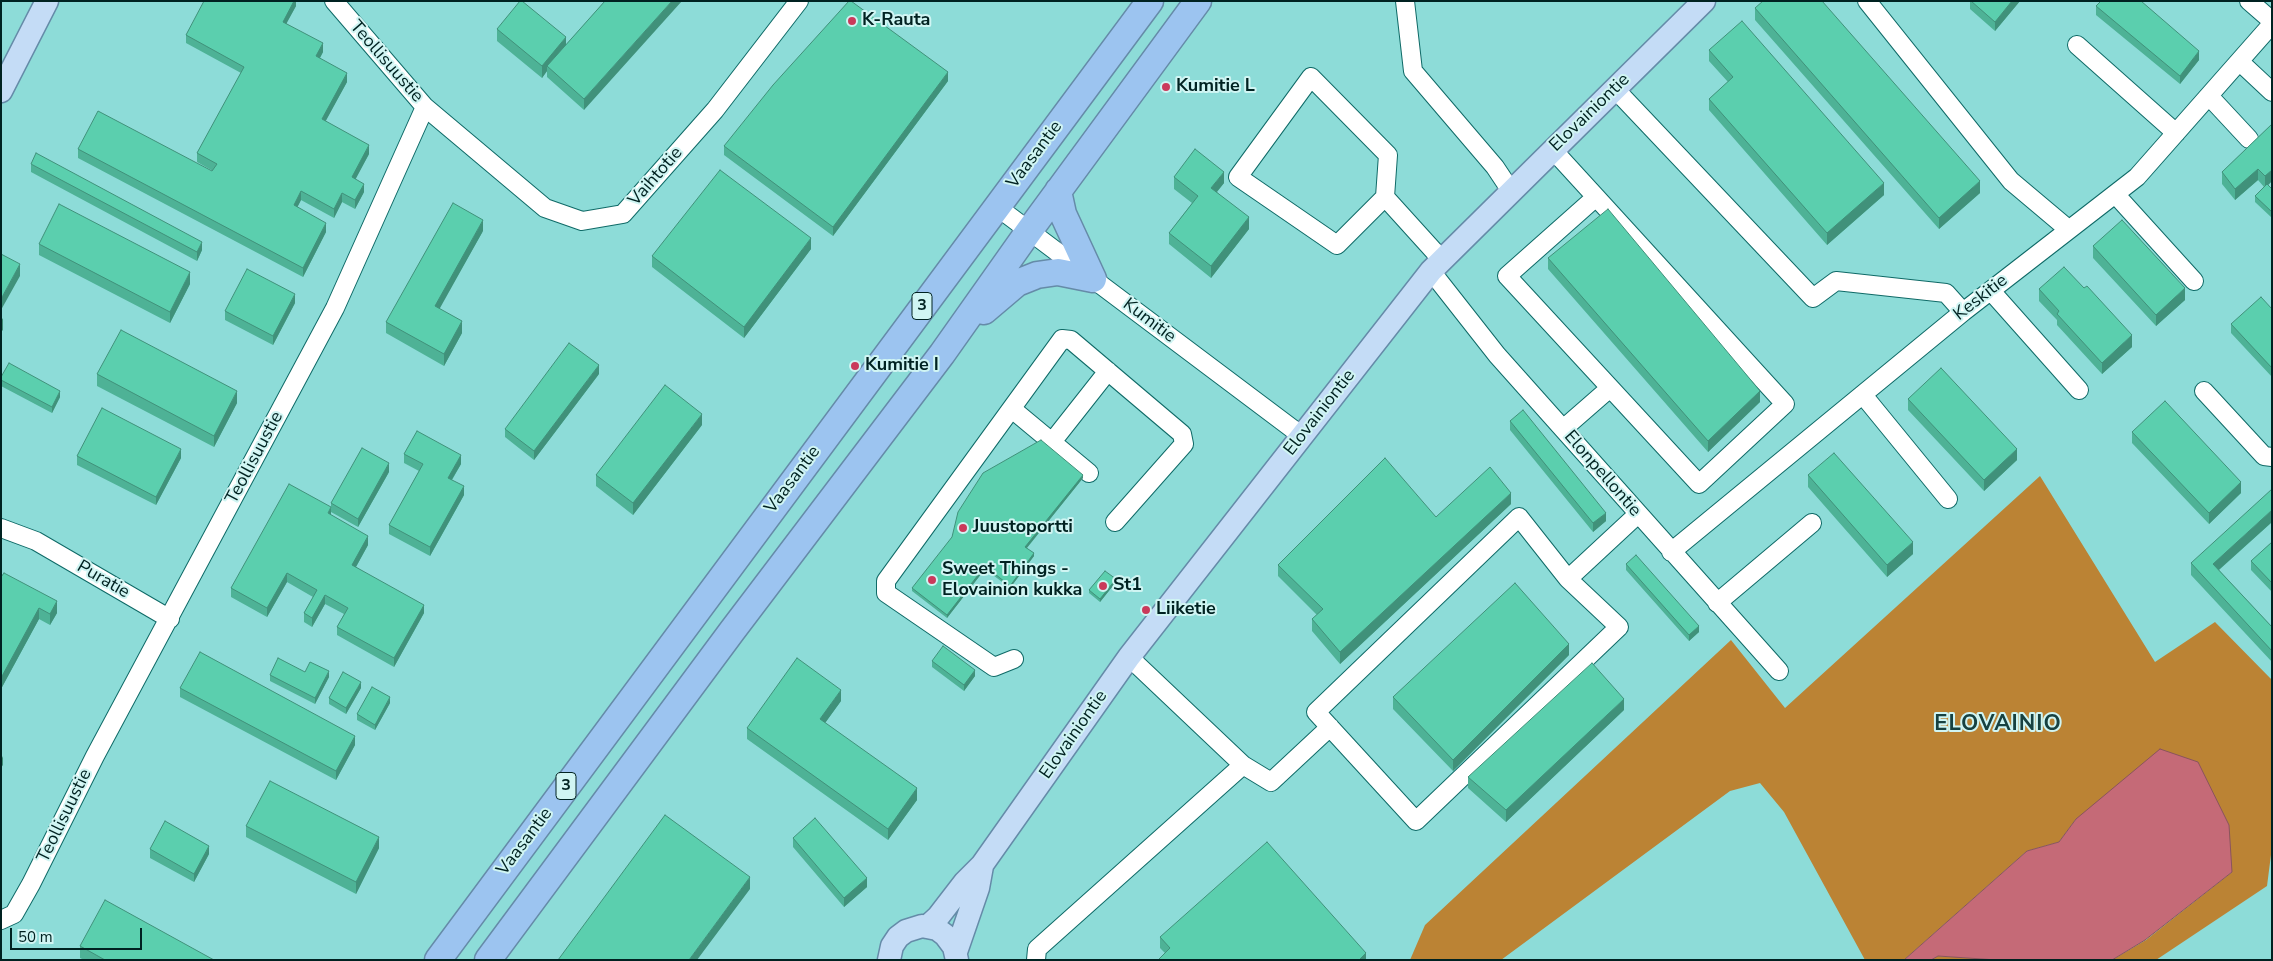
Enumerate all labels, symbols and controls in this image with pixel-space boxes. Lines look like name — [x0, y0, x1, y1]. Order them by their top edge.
place label: K-Rauta — [862, 10, 930, 32]
marker: K-Rauta — [846, 15, 858, 27]
street label: Teollisuustie — [345, 17, 427, 107]
street label: Elovainiontie — [1545, 69, 1635, 157]
place label: Kumitie L — [1176, 76, 1255, 98]
marker: Kumitie L — [1160, 81, 1172, 93]
street label: Vaasantie — [1003, 117, 1067, 193]
street label: Vaihtotie — [624, 143, 688, 211]
street label: Keskitie — [1950, 270, 2012, 326]
road number: 3 — [912, 292, 932, 320]
street label: Kumitie — [1118, 294, 1180, 348]
place label: Kumitie I — [865, 355, 939, 377]
marker: Kumitie I — [849, 360, 861, 372]
street label: Elovainiontie — [1280, 366, 1360, 460]
street label: Teollisuustie — [222, 408, 288, 508]
street label: Elonpellontie — [1559, 427, 1645, 521]
street label: Vaasantie — [761, 442, 825, 518]
place label: Juustoportti — [973, 517, 1073, 539]
marker: Juustoportti — [957, 522, 969, 534]
street label: Puratie — [73, 556, 133, 604]
place label: Sweet Things - Elovainion kukka — [942, 559, 1082, 602]
marker: Sweet Things - Elovainion kukka — [926, 574, 938, 586]
place label: St1 — [1113, 575, 1142, 597]
marker: St1 — [1097, 580, 1109, 592]
place label: Liiketie — [1156, 599, 1216, 621]
marker: Liiketie — [1140, 604, 1152, 616]
street label: Elovainiontie — [1036, 687, 1112, 783]
district label: ELOVAINIO — [1933, 712, 2063, 738]
street label: Teollisuustie — [33, 766, 97, 866]
road number: 3 — [556, 772, 576, 799]
street label: Vaasantie — [493, 804, 557, 880]
scale bar — [12, 918, 145, 950]
text: 50 m — [18, 927, 53, 947]

